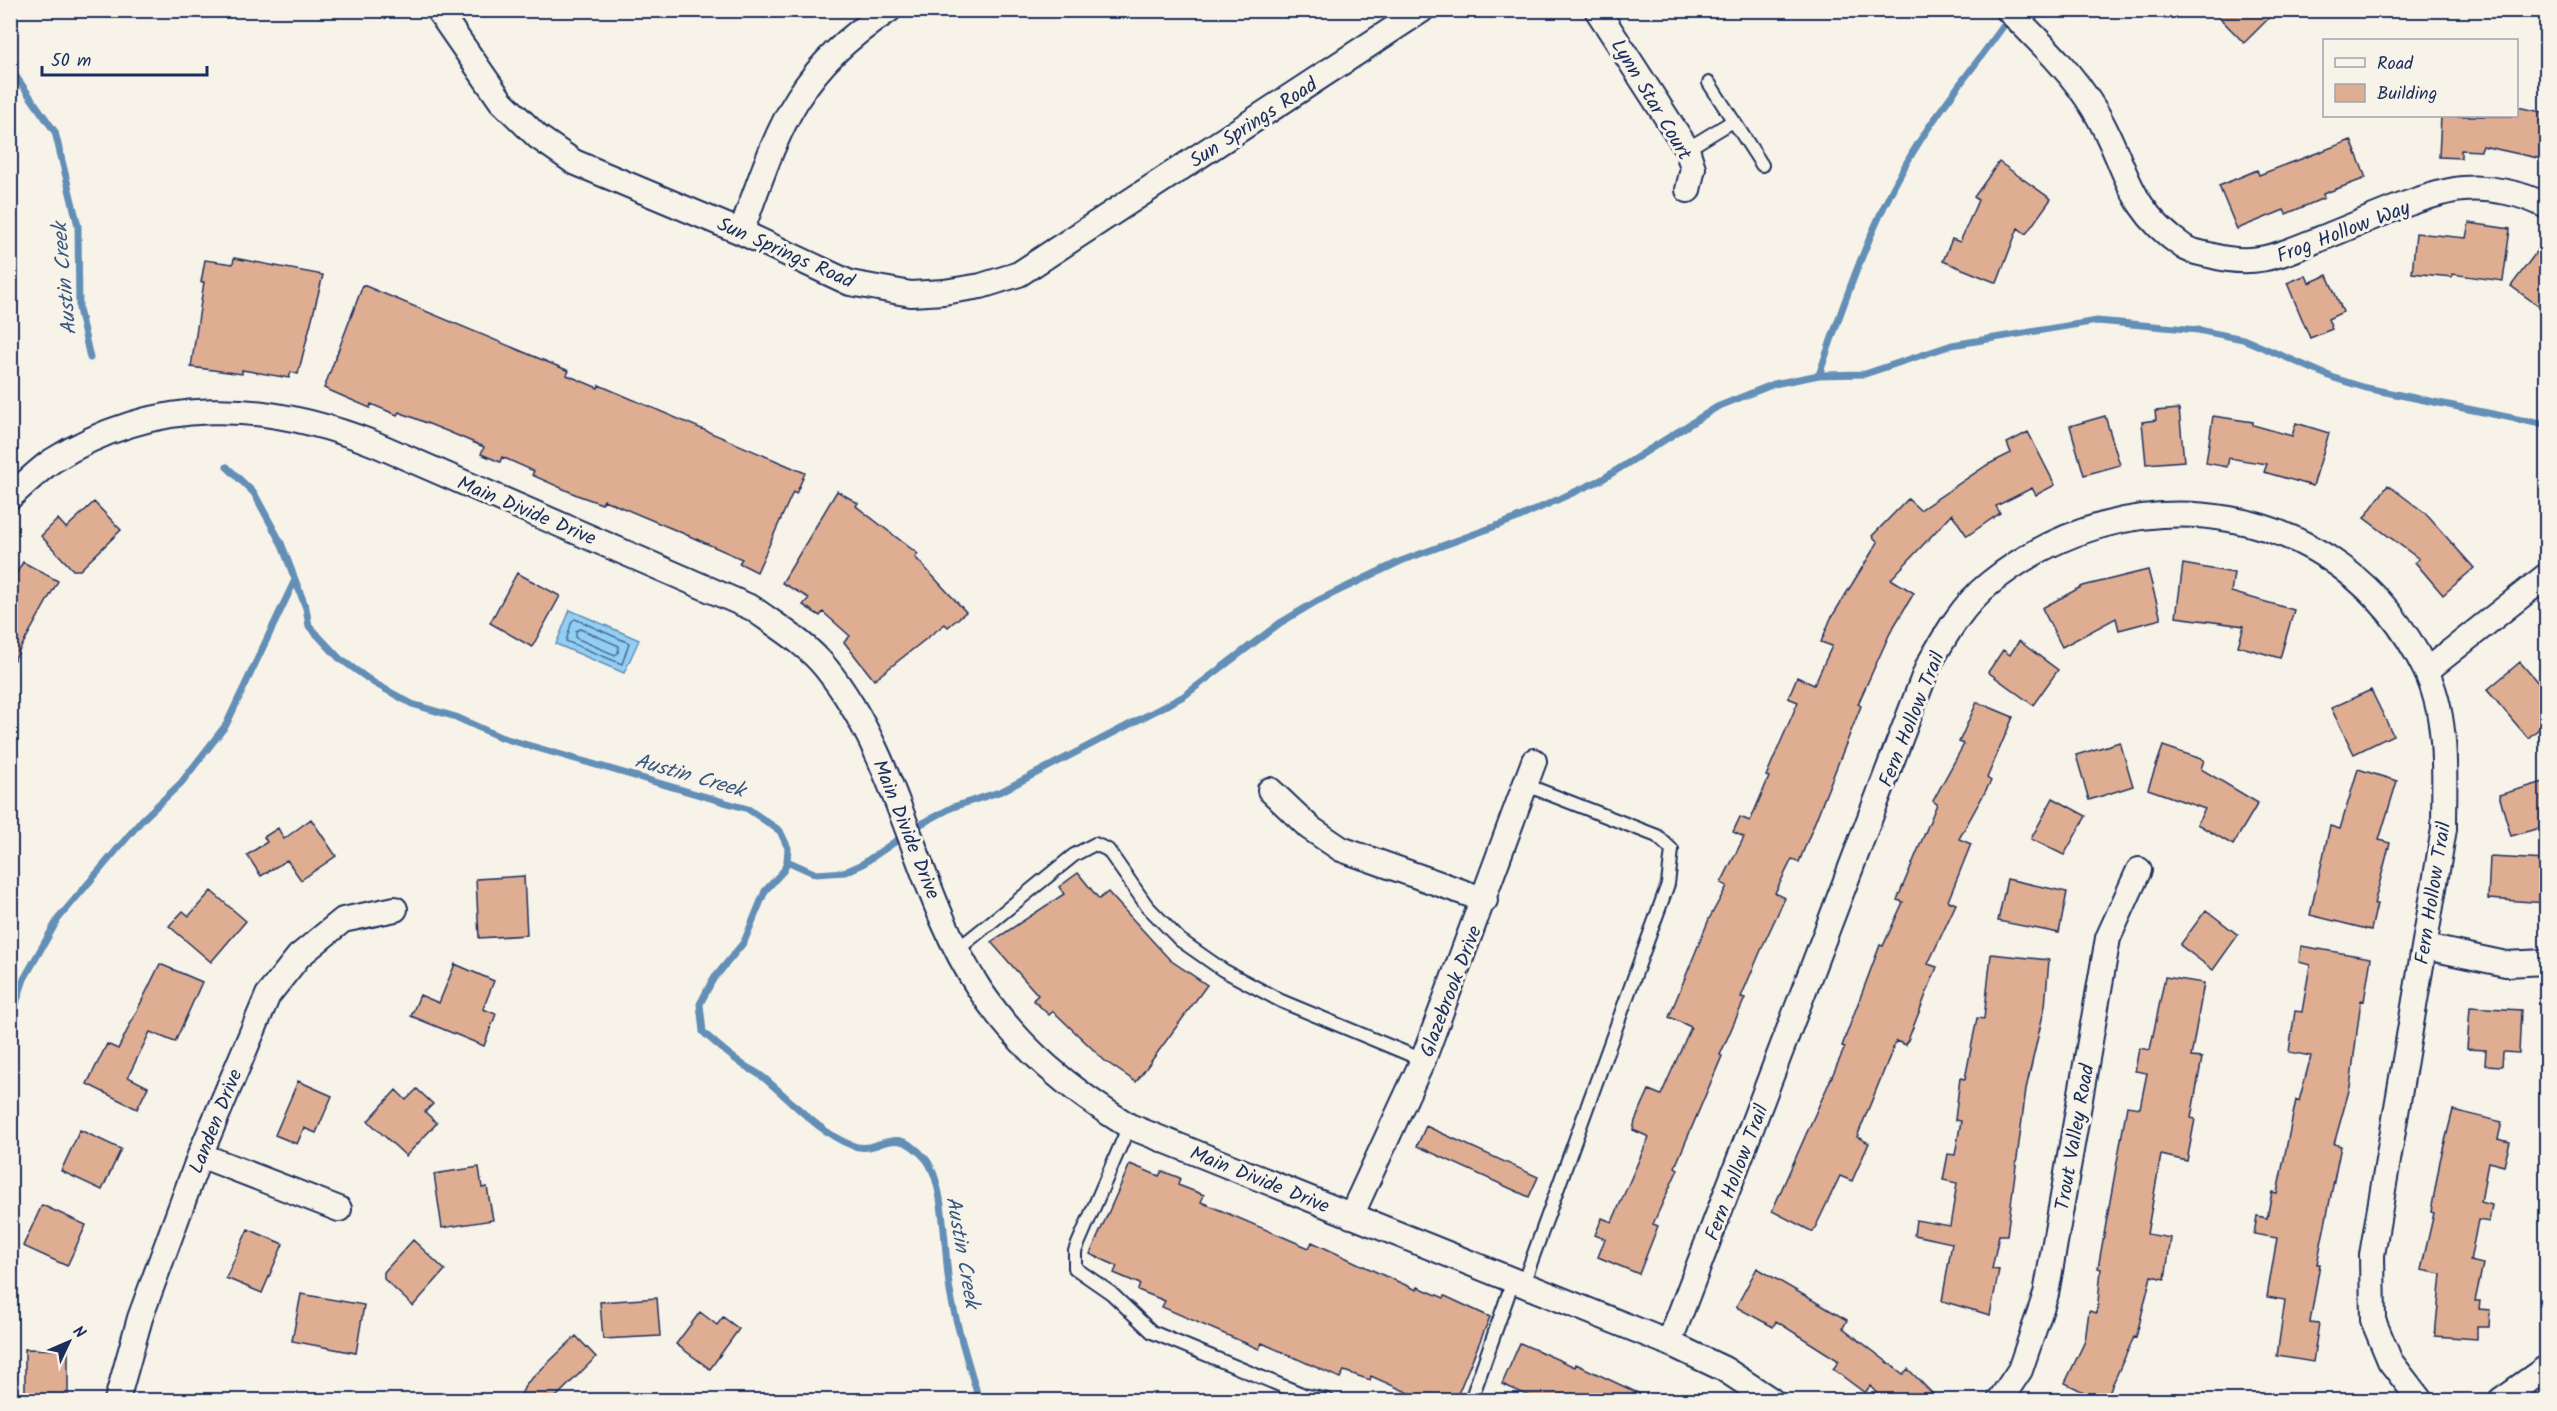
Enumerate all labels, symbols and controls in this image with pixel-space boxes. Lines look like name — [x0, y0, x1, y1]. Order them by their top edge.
street label: Lynn Star Court — [1601, 33, 1699, 167]
scale bar — [42, 39, 207, 77]
legend — [2323, 39, 2518, 117]
text: 50 m — [51, 47, 91, 76]
text: Road — [2377, 50, 2414, 79]
street label: Sun Springs Road — [1184, 70, 1325, 177]
text: Building — [2377, 80, 2437, 109]
street label: Frog Hollow Way — [2272, 192, 2416, 273]
street label: Sun Springs Road — [711, 209, 860, 299]
water label: Austin Creek — [44, 218, 87, 337]
street label: Main Divide Drive — [452, 468, 601, 556]
street label: Fern Hollow Trail — [1871, 647, 1955, 792]
water label: Austin Creek — [631, 745, 751, 809]
street label: Main Divide Drive — [863, 755, 948, 904]
street label: Fern Hollow Trail — [2407, 820, 2461, 967]
street label: Glazebrook Drive — [1412, 921, 1492, 1062]
street label: Trout Valley Road — [2047, 1061, 2105, 1213]
street label: Landen Drive — [181, 1065, 252, 1179]
street label: Fern Hollow Trail — [1697, 1100, 1779, 1246]
street label: Main Divide Drive — [1185, 1138, 1334, 1223]
water label: Austin Creek — [935, 1194, 988, 1314]
north arrow — [39, 1312, 99, 1372]
text: N — [66, 1320, 91, 1345]

